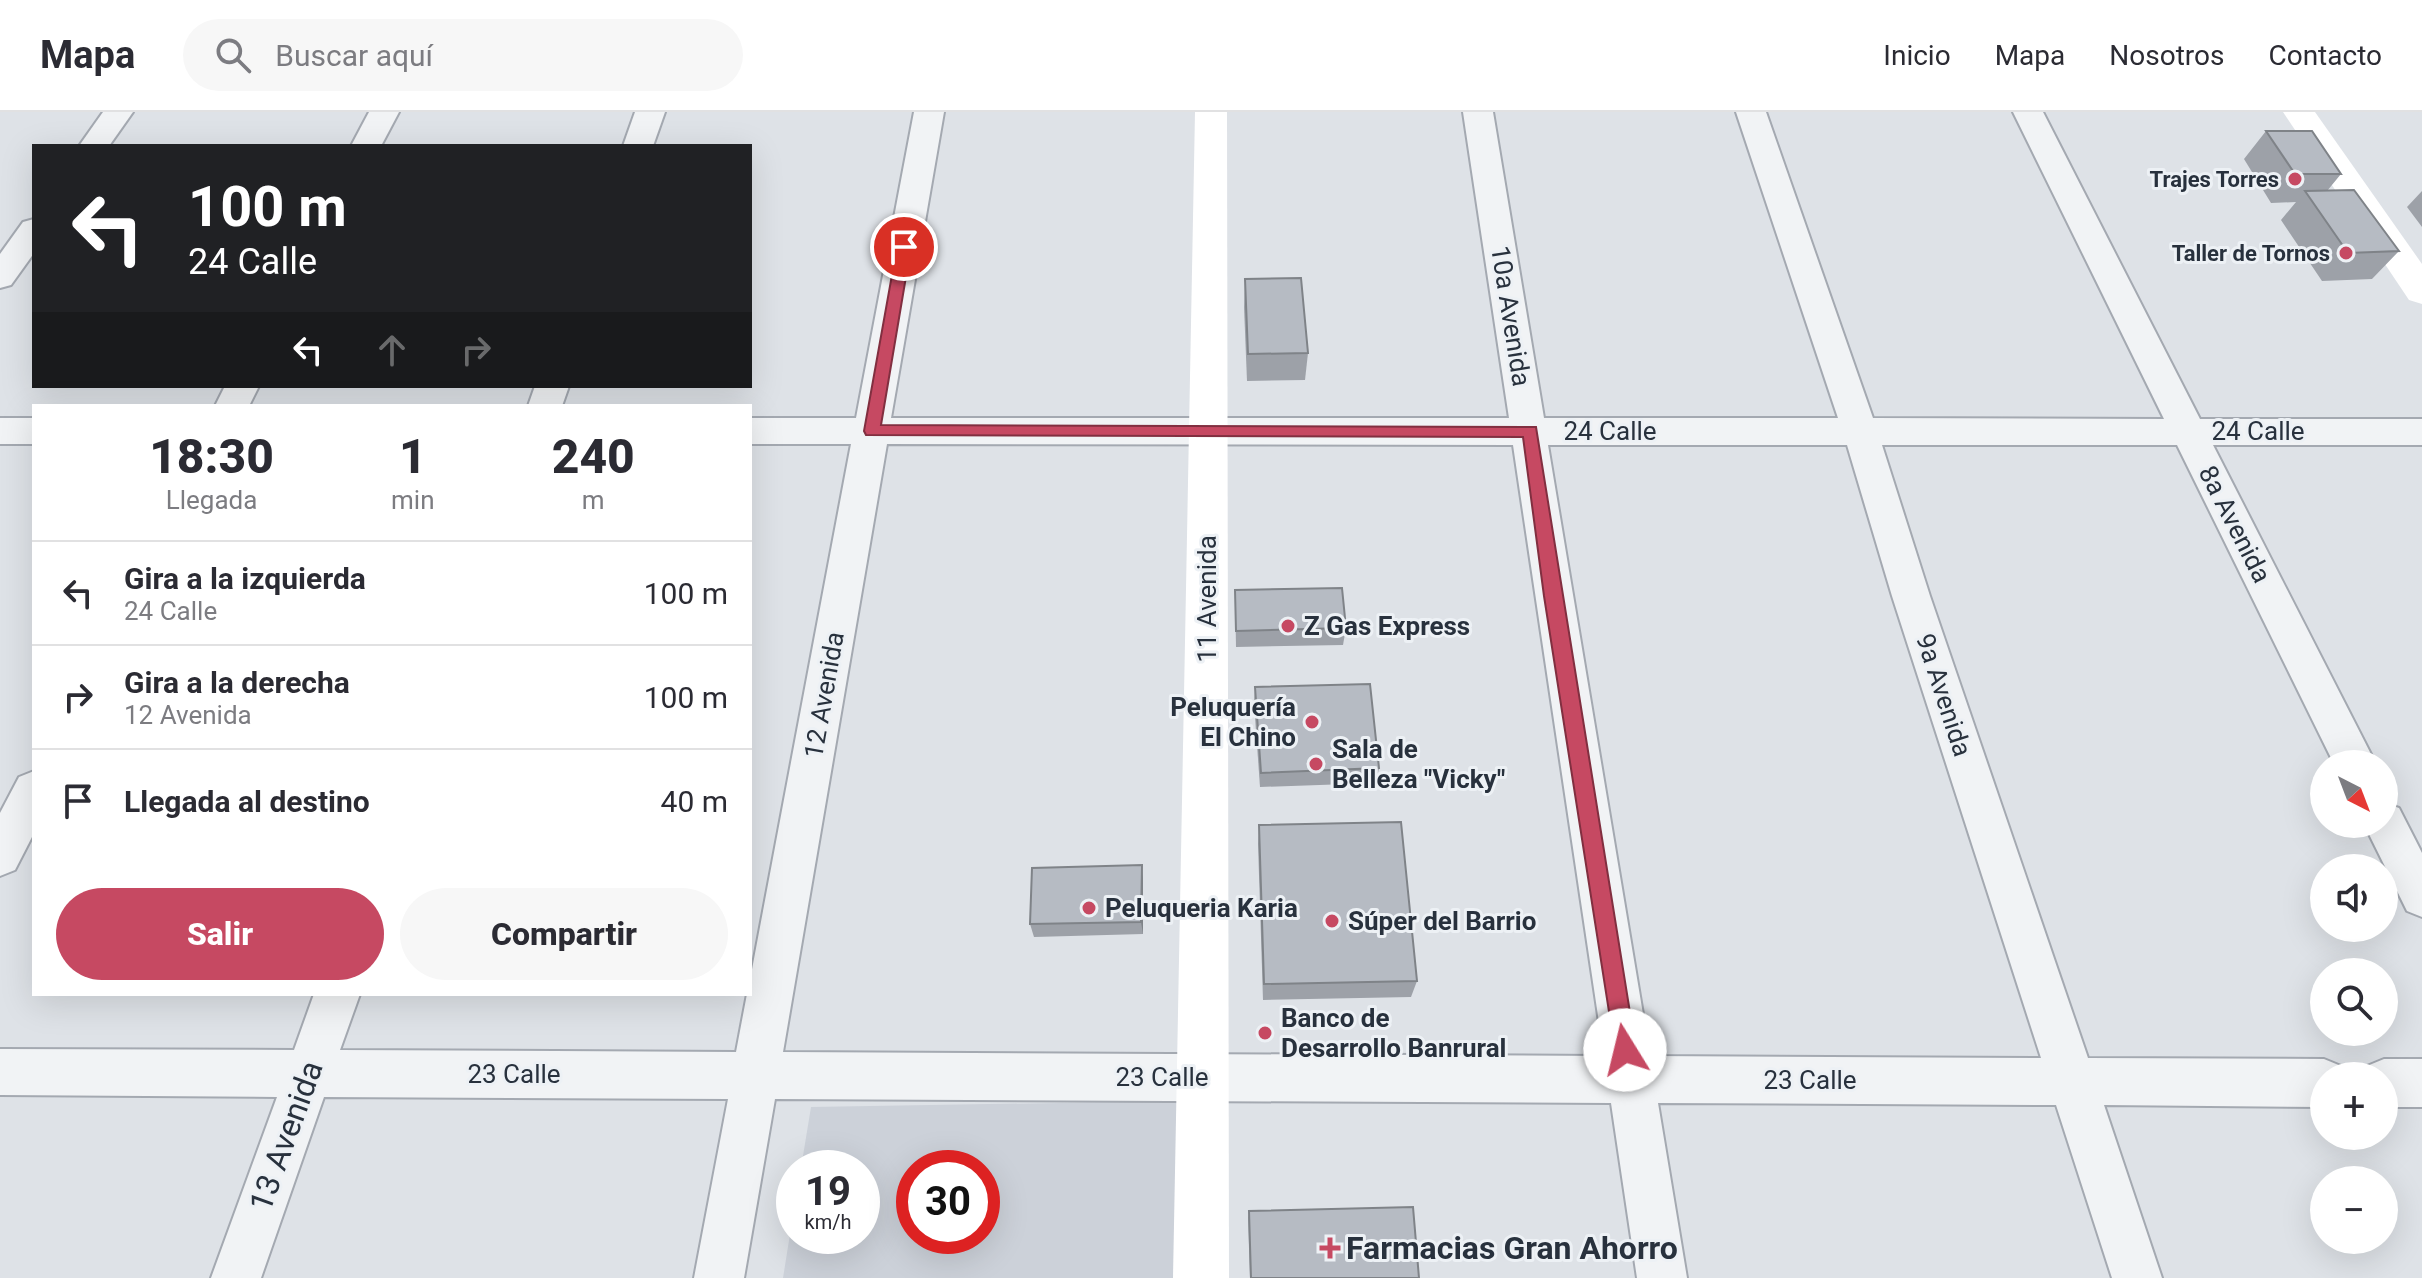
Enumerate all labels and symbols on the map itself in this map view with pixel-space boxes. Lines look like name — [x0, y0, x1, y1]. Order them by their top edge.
place label: Trajes Torres — [2150, 167, 2279, 192]
marker: Trajes Torres — [2286, 170, 2304, 188]
pin — [870, 213, 938, 281]
place label: Taller de Tornos — [2172, 241, 2330, 266]
street label: 10a Avenida — [1485, 244, 1537, 388]
marker: Taller de Tornos — [2337, 244, 2355, 262]
street label: 24 Calle — [1563, 416, 1657, 446]
street label: 24 Calle — [2211, 416, 2305, 446]
street label: 8a Avenida — [2193, 461, 2277, 587]
street label: 11 Avenida — [1192, 535, 1222, 663]
place label: Z Gas Express — [1304, 611, 1470, 641]
marker: Z Gas Express — [1279, 617, 1297, 635]
street label: 12 Avenida — [798, 630, 850, 760]
street label: 9a Avenida — [1910, 630, 1978, 760]
place label: Peluquería El Chino — [1170, 692, 1296, 752]
marker: Peluquería El Chino — [1303, 713, 1321, 731]
place label: Sala de Belleza "Vicky" — [1332, 734, 1505, 794]
north arrow — [2310, 750, 2398, 838]
marker: Sala de Belleza "Vicky" — [1307, 755, 1325, 773]
place label: Peluqueria Karia — [1105, 893, 1298, 923]
marker: Peluqueria Karia — [1080, 899, 1098, 917]
place label: Súper del Barrio — [1348, 906, 1536, 936]
marker: Súper del Barrio — [1323, 912, 1341, 930]
place label: Banco de Desarrollo Banrural — [1281, 1003, 1507, 1063]
position arrow — [1583, 1008, 1667, 1092]
marker: Banco de Desarrollo Banrural — [1256, 1024, 1274, 1042]
street label: 13 Avenida — [241, 1056, 331, 1216]
street label: 23 Calle — [467, 1059, 561, 1089]
street label: 23 Calle — [1115, 1062, 1209, 1092]
street label: 23 Calle — [1763, 1065, 1857, 1095]
speed limit sign: 30 — [896, 1150, 1000, 1254]
place label: Farmacias Gran Ahorro — [1346, 1229, 1678, 1267]
marker: Farmacias Gran Ahorro — [1321, 1239, 1339, 1257]

